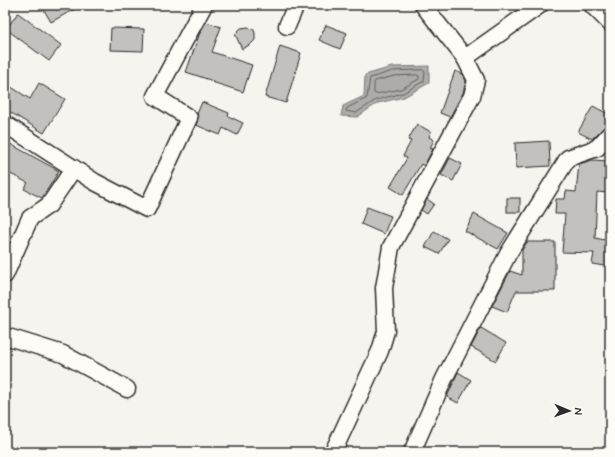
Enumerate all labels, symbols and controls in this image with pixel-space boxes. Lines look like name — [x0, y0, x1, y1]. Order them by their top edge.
north arrow — [549, 391, 589, 431]
text: N — [571, 407, 585, 415]

